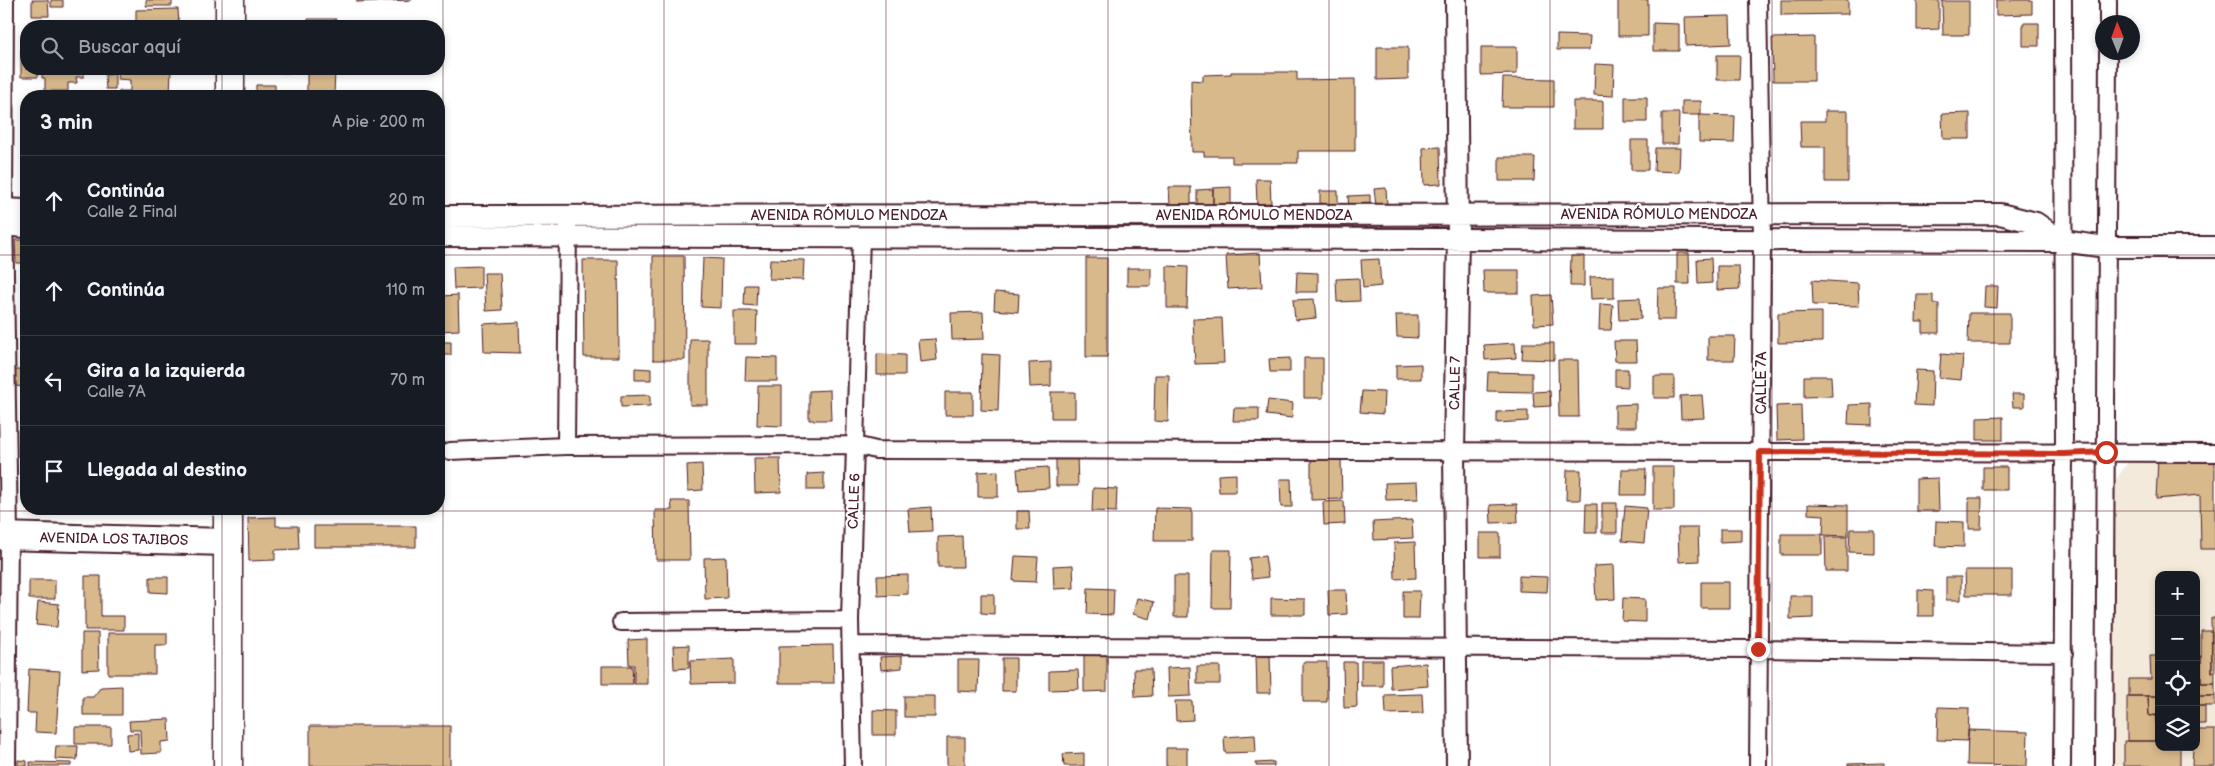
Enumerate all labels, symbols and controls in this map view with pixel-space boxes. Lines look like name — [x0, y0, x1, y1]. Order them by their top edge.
north arrow — [2095, 15, 2140, 60]
search box — [20, 20, 445, 75]
icon: search — [38, 34, 66, 62]
text: Buscar aquí — [78, 36, 181, 59]
text: 3 min — [40, 110, 93, 135]
text: A pie · 200 m — [332, 113, 425, 132]
text: Continúa — [87, 180, 165, 203]
icon: ahead — [40, 187, 68, 215]
text: 20 m — [389, 191, 425, 210]
text: Calle 2 Final — [87, 203, 177, 222]
street label: AVENIDA RÓMULO MENDOZA — [1561, 205, 1758, 223]
street label: AVENIDA RÓMULO MENDOZA — [751, 206, 948, 224]
street label: AVENIDA RÓMULO MENDOZA — [1156, 206, 1353, 224]
icon: ahead — [40, 277, 68, 305]
text: Continúa — [87, 279, 165, 302]
text: 110 m — [386, 281, 425, 300]
street label: CALLE 7A — [1753, 351, 1770, 414]
street label: CALLE 7 — [1446, 356, 1464, 410]
text: Gira a la izquierda — [87, 360, 245, 383]
icon: left — [40, 367, 68, 395]
text: 70 m — [390, 371, 425, 390]
text: Calle 7A — [87, 383, 145, 402]
route start — [2095, 441, 2118, 464]
icon: arrive — [40, 457, 68, 485]
text: Llegada al destino — [87, 459, 247, 482]
street label: CALLE 6 — [845, 472, 863, 529]
street label: AVENIDA LOS TAJIBOS — [40, 529, 188, 549]
map controls — [2155, 571, 2200, 751]
button: + — [2155, 571, 2200, 616]
button: − — [2155, 616, 2200, 661]
route end — [1747, 638, 1770, 661]
button: locate — [2155, 661, 2200, 706]
button: layers — [2155, 706, 2200, 751]

